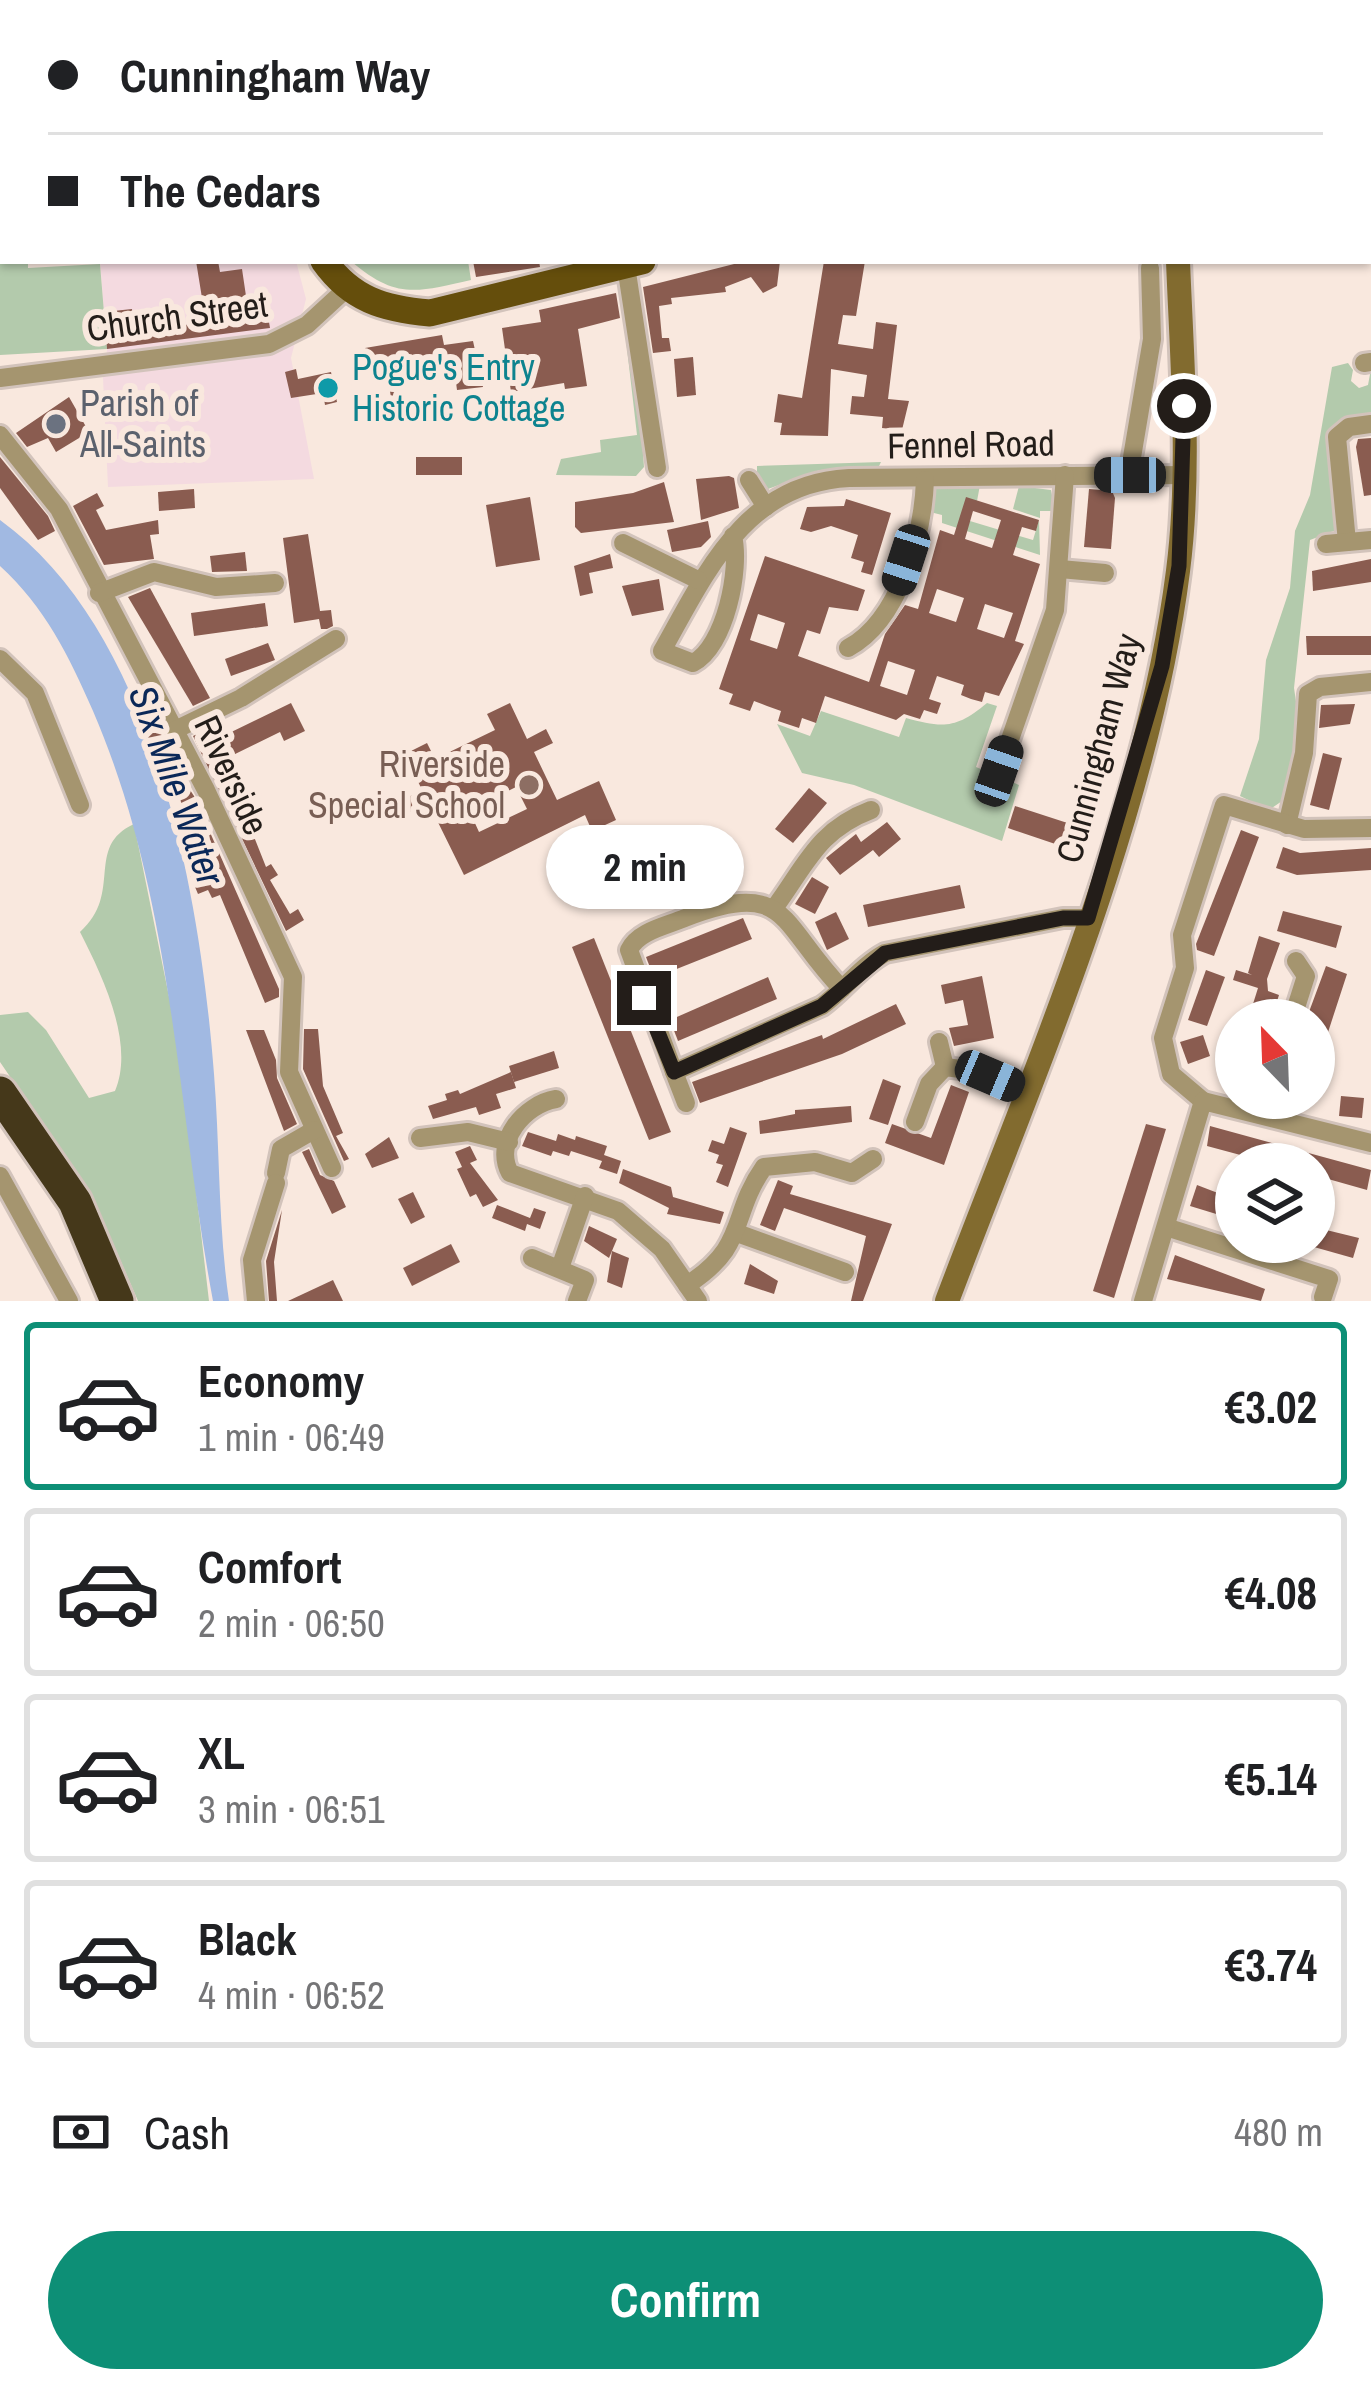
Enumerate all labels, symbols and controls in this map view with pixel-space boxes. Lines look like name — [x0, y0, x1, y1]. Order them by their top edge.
text: Cunningham Way — [120, 45, 430, 106]
text: The Cedars — [120, 160, 321, 221]
street label: Church Street — [83, 280, 271, 352]
place label: Pogue's Entry Historic Cottage — [352, 343, 565, 432]
marker: Pogue's Entry Historic Cottage — [315, 375, 341, 401]
place label: Parish of All-Saints — [79, 379, 206, 468]
route start — [1157, 379, 1211, 433]
marker: Parish of All-Saints — [43, 411, 69, 437]
street label: Fennel Road — [887, 419, 1055, 469]
car — [1094, 457, 1166, 493]
car — [878, 520, 934, 600]
street label: Cunningham Way — [1044, 628, 1152, 868]
water label: Six Mile Water — [117, 678, 238, 893]
street label: Riverside — [184, 708, 280, 842]
car — [970, 731, 1028, 811]
place label: Riverside Special School — [308, 740, 505, 829]
marker: Riverside Special School — [516, 772, 542, 798]
callout: 2 min — [545, 824, 743, 908]
text: 2 min — [603, 841, 687, 893]
route end — [617, 971, 671, 1025]
north arrow — [1215, 999, 1335, 1119]
map controls — [1215, 999, 1335, 1263]
car — [950, 1045, 1030, 1107]
button: layers — [1215, 1143, 1335, 1263]
text: Economy — [198, 1350, 364, 1411]
icon: car — [54, 1352, 162, 1460]
text: €3.02 — [1225, 1376, 1317, 1437]
text: 1 min · 06:49 — [198, 1411, 385, 1463]
text: Comfort — [198, 1536, 341, 1597]
icon: car — [54, 1538, 162, 1646]
text: €4.08 — [1225, 1562, 1317, 1623]
text: 2 min · 06:50 — [198, 1597, 385, 1649]
text: XL — [198, 1722, 245, 1783]
icon: car — [54, 1724, 162, 1832]
text: €5.14 — [1225, 1748, 1317, 1809]
text: 3 min · 06:51 — [198, 1783, 385, 1835]
text: Black — [198, 1908, 296, 1969]
icon: car — [54, 1910, 162, 2018]
text: €3.74 — [1225, 1934, 1317, 1995]
text: 4 min · 06:52 — [198, 1969, 385, 2021]
icon: cash — [48, 2099, 114, 2165]
text: Cash — [144, 2102, 230, 2163]
text: 480 m — [1234, 2106, 1323, 2158]
button: Confirm — [48, 2231, 1323, 2369]

